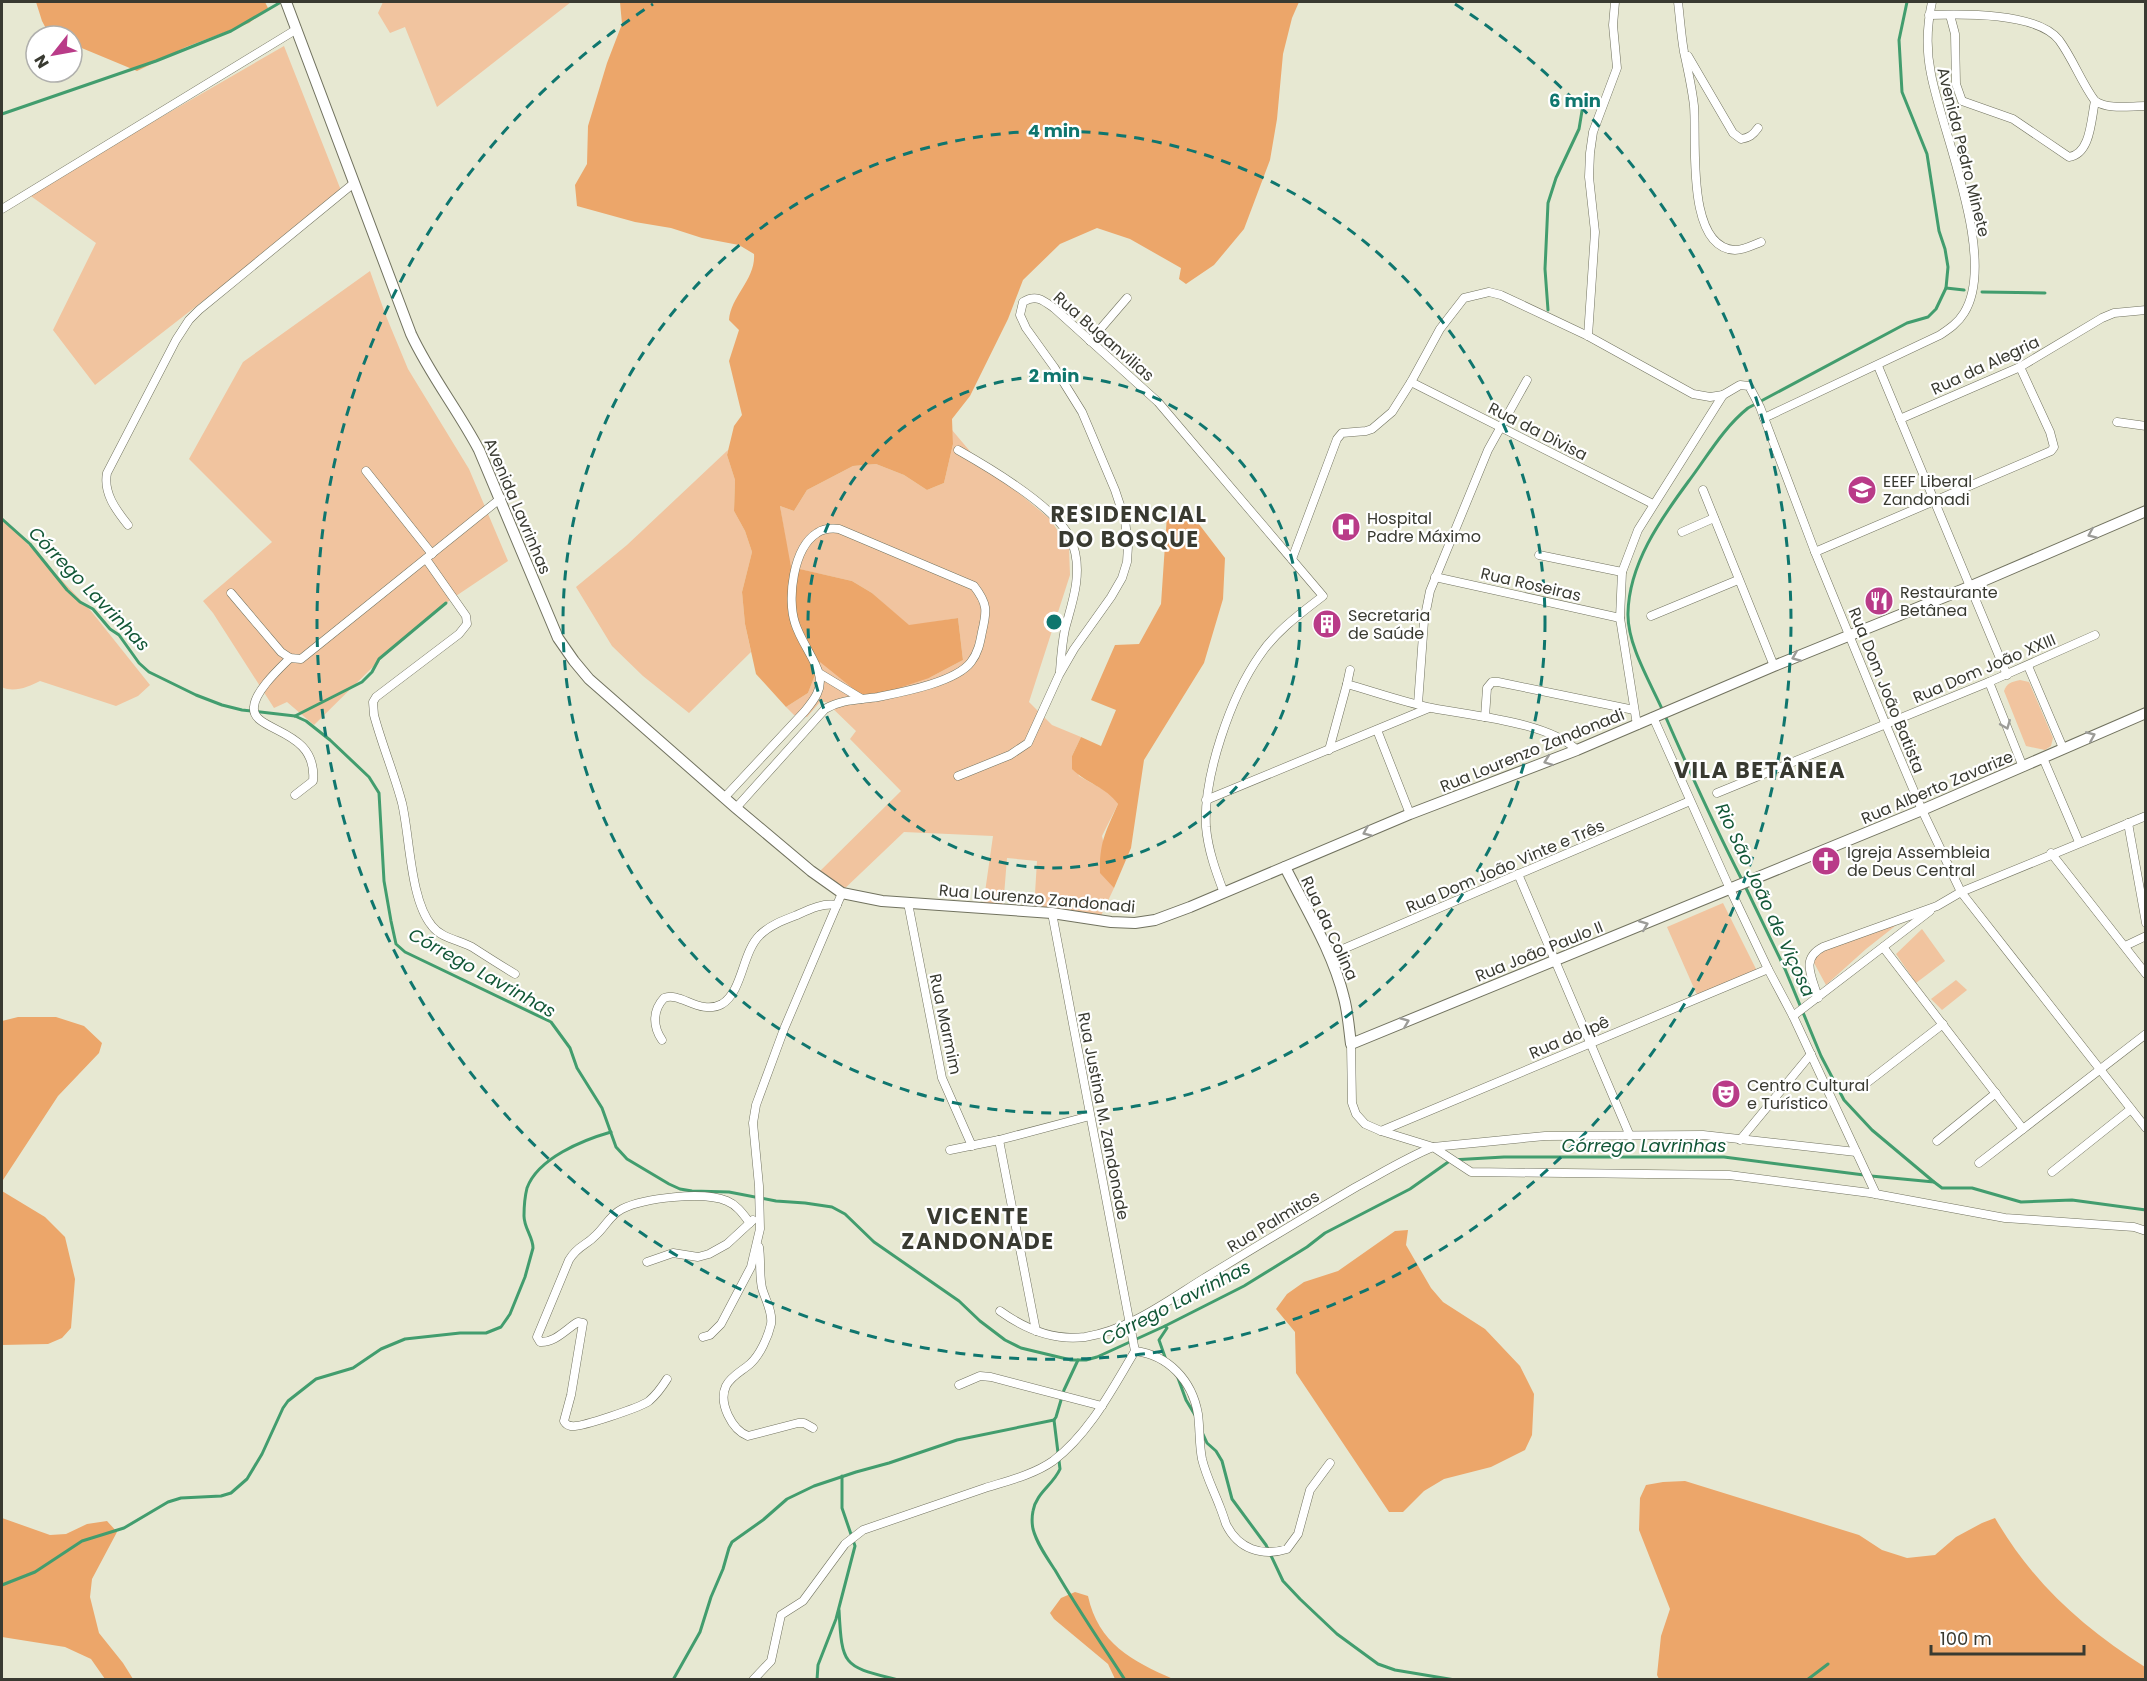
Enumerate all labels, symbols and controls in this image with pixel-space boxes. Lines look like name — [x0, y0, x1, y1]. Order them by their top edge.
north arrow — [24, 24, 84, 84]
text: N — [29, 50, 55, 73]
street label: Avenida Pedro Minete — [1931, 65, 1996, 239]
text: 6 min — [1549, 88, 1601, 113]
text: 4 min — [1028, 118, 1080, 143]
street label: Rua Buganvilias — [1048, 286, 1159, 387]
street label: Rua da Alegria — [1927, 330, 2043, 401]
text: 2 min — [1029, 363, 1079, 388]
street label: Rua da Divisa — [1484, 397, 1591, 466]
street label: Avenida Lavrinhas — [478, 434, 557, 578]
place label: EEEF Liberal Zandonadi — [1883, 470, 1972, 511]
school or university icon: EEEF Liberal Zandonadi — [1846, 474, 1878, 506]
district label: RESIDENCIAL DO BOSQUE — [1050, 499, 1208, 555]
place label: Hospital Padre Máximo — [1367, 507, 1481, 548]
hospital icon: Hospital Padre Máximo — [1330, 511, 1362, 543]
water label: Córrego Lavrinhas — [23, 521, 156, 657]
one-way arrow — [2087, 527, 2098, 539]
street label: Rua Roseiras — [1478, 562, 1583, 607]
place label: Restaurante Betânea — [1900, 581, 1998, 622]
restaurant icon: Restaurante Betânea — [1863, 585, 1895, 617]
place label: Secretaria de Saúde — [1348, 604, 1430, 645]
street label: Rua Dom João Batista — [1843, 604, 1930, 776]
building icon: Secretaria de Saúde — [1311, 608, 1343, 640]
centre of rings — [1044, 612, 1064, 632]
street label: Rua Dom João XXIII — [1909, 628, 2059, 709]
one-way arrow — [1791, 650, 1802, 662]
street label: Rua Lourenzo Zandonadi — [1437, 703, 1628, 798]
one-way arrow — [1999, 718, 2011, 729]
one-way arrow — [2085, 731, 2096, 743]
street label: Rua Alberto Zavarize — [1858, 745, 2017, 830]
one-way arrow — [1544, 754, 1554, 767]
district label: VILA BETÂNEA — [1674, 755, 1846, 786]
water label: Rio São João de Viçosa — [1709, 799, 1821, 1001]
street label: Rua Dom João Vinte e Três — [1402, 814, 1608, 919]
one-way arrow — [1362, 825, 1373, 837]
place label: Igreja Assembleia de Deus Central — [1847, 841, 1990, 882]
church icon: Igreja Assembleia de Deus Central — [1810, 845, 1842, 877]
street label: Rua da Colina — [1295, 872, 1364, 984]
street label: Rua Lourenzo Zandonadi — [938, 878, 1136, 919]
street label: Rua João Paulo II — [1472, 915, 1606, 988]
one-way arrow — [1637, 920, 1648, 932]
water label: Córrego Lavrinhas — [404, 922, 560, 1023]
street label: Rua Marmim — [924, 972, 967, 1077]
street label: Rua Justina M. Zandonade — [1072, 1010, 1135, 1222]
street label: Rua do Ipê — [1526, 1010, 1613, 1065]
one-way arrow — [1399, 1017, 1410, 1029]
place label: Centro Cultural e Turístico — [1747, 1074, 1869, 1115]
theatre icon: Centro Cultural e Turístico — [1710, 1078, 1742, 1110]
water label: Córrego Lavrinhas — [1562, 1133, 1726, 1158]
street label: Rua Palmitos — [1223, 1185, 1324, 1258]
district label: VICENTE ZANDONADE — [901, 1201, 1055, 1257]
water label: Córrego Lavrinhas — [1097, 1254, 1255, 1351]
scale bar — [1931, 1618, 2084, 1656]
text: 100 m — [1940, 1626, 1992, 1651]

